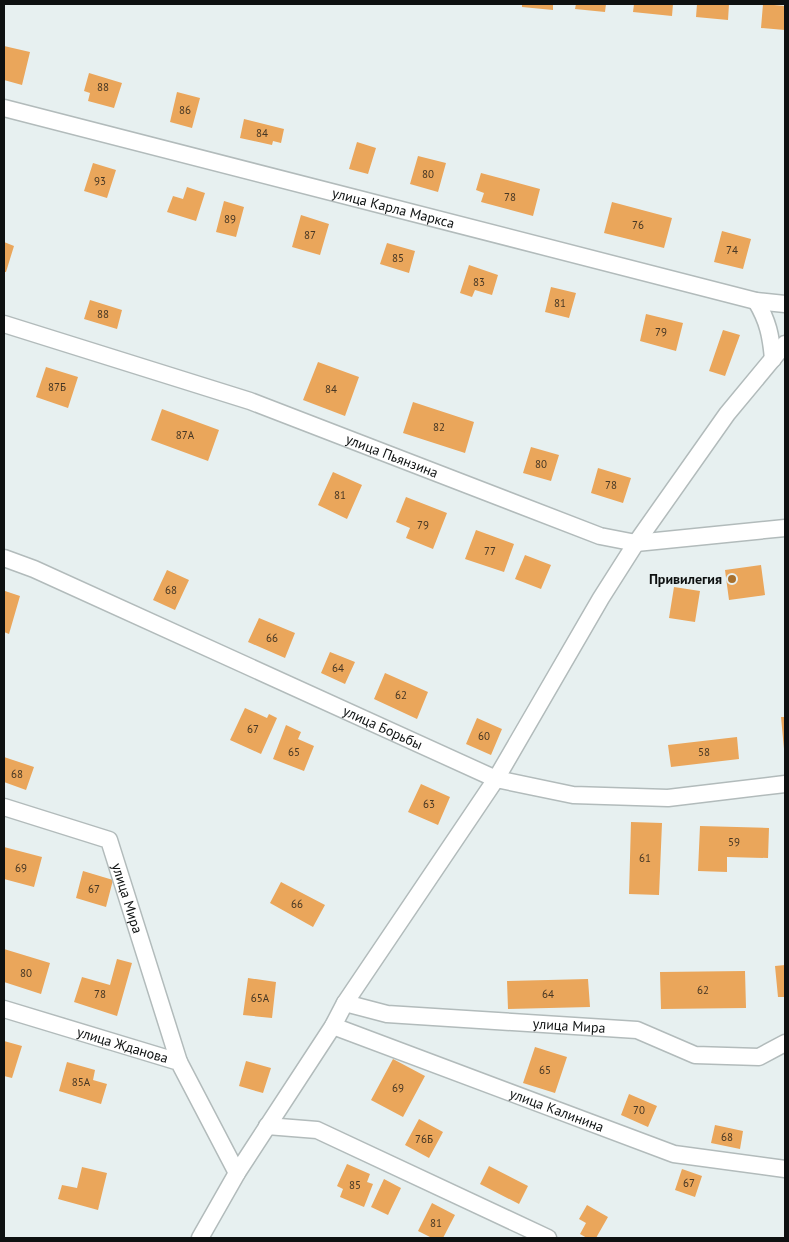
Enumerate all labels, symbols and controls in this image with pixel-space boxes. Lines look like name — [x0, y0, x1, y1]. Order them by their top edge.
house number: 88 — [97, 80, 109, 94]
house number: 86 — [179, 103, 191, 117]
house number: 84 — [256, 126, 268, 140]
house number: 80 — [422, 167, 434, 181]
house number: 93 — [94, 174, 106, 188]
street label: улица Карла Маркса — [330, 184, 456, 232]
house number: 78 — [504, 190, 516, 204]
house number: 89 — [224, 212, 236, 226]
house number: 76 — [632, 218, 644, 232]
house number: 87 — [304, 228, 316, 242]
house number: 74 — [726, 243, 738, 257]
house number: 85 — [392, 251, 404, 265]
house number: 83 — [473, 275, 485, 289]
house number: 81 — [554, 296, 566, 310]
house number: 88 — [97, 307, 109, 321]
house number: 79 — [655, 325, 667, 339]
house number: 87Б — [48, 380, 66, 394]
house number: 84 — [325, 382, 337, 396]
house number: 82 — [433, 420, 445, 434]
house number: 87А — [176, 428, 195, 442]
street label: улица Пьянзина — [343, 430, 441, 482]
house number: 80 — [535, 457, 547, 471]
house number: 78 — [605, 478, 617, 492]
house number: 81 — [334, 488, 346, 502]
house number: 79 — [417, 518, 429, 532]
house number: 77 — [484, 544, 496, 558]
place label: Привилегия — [649, 570, 722, 588]
marker: Привилегия — [726, 573, 738, 585]
house number: 68 — [165, 583, 177, 597]
house number: 66 — [266, 631, 278, 645]
house number: 64 — [332, 661, 344, 675]
house number: 62 — [395, 688, 407, 702]
street label: улица Борьбы — [340, 702, 425, 753]
house number: 67 — [247, 722, 259, 736]
house number: 60 — [478, 729, 490, 743]
house number: 65 — [288, 745, 300, 759]
house number: 58 — [698, 745, 710, 759]
house number: 68 — [11, 767, 23, 781]
house number: 63 — [423, 797, 435, 811]
house number: 59 — [728, 835, 740, 849]
house number: 61 — [639, 851, 651, 865]
house number: 69 — [15, 861, 27, 875]
street label: улица Мира — [108, 861, 147, 936]
house number: 67 — [88, 882, 100, 896]
house number: 66 — [291, 897, 303, 911]
house number: 80 — [20, 966, 32, 980]
house number: 62 — [697, 983, 709, 997]
house number: 78 — [94, 987, 106, 1001]
house number: 64 — [542, 987, 554, 1001]
house number: 65А — [251, 991, 270, 1005]
street label: улица Мира — [532, 1014, 606, 1037]
street label: улица Жданова — [75, 1023, 170, 1067]
house number: 65 — [539, 1063, 551, 1077]
house number: 85А — [72, 1075, 91, 1089]
house number: 69 — [392, 1081, 404, 1095]
street label: улица Калинина — [507, 1084, 606, 1136]
house number: 70 — [633, 1103, 645, 1117]
house number: 68 — [721, 1130, 733, 1144]
house number: 76Б — [415, 1132, 433, 1146]
house number: 67 — [683, 1176, 695, 1190]
house number: 85 — [349, 1178, 361, 1192]
house number: 81 — [430, 1216, 442, 1230]

